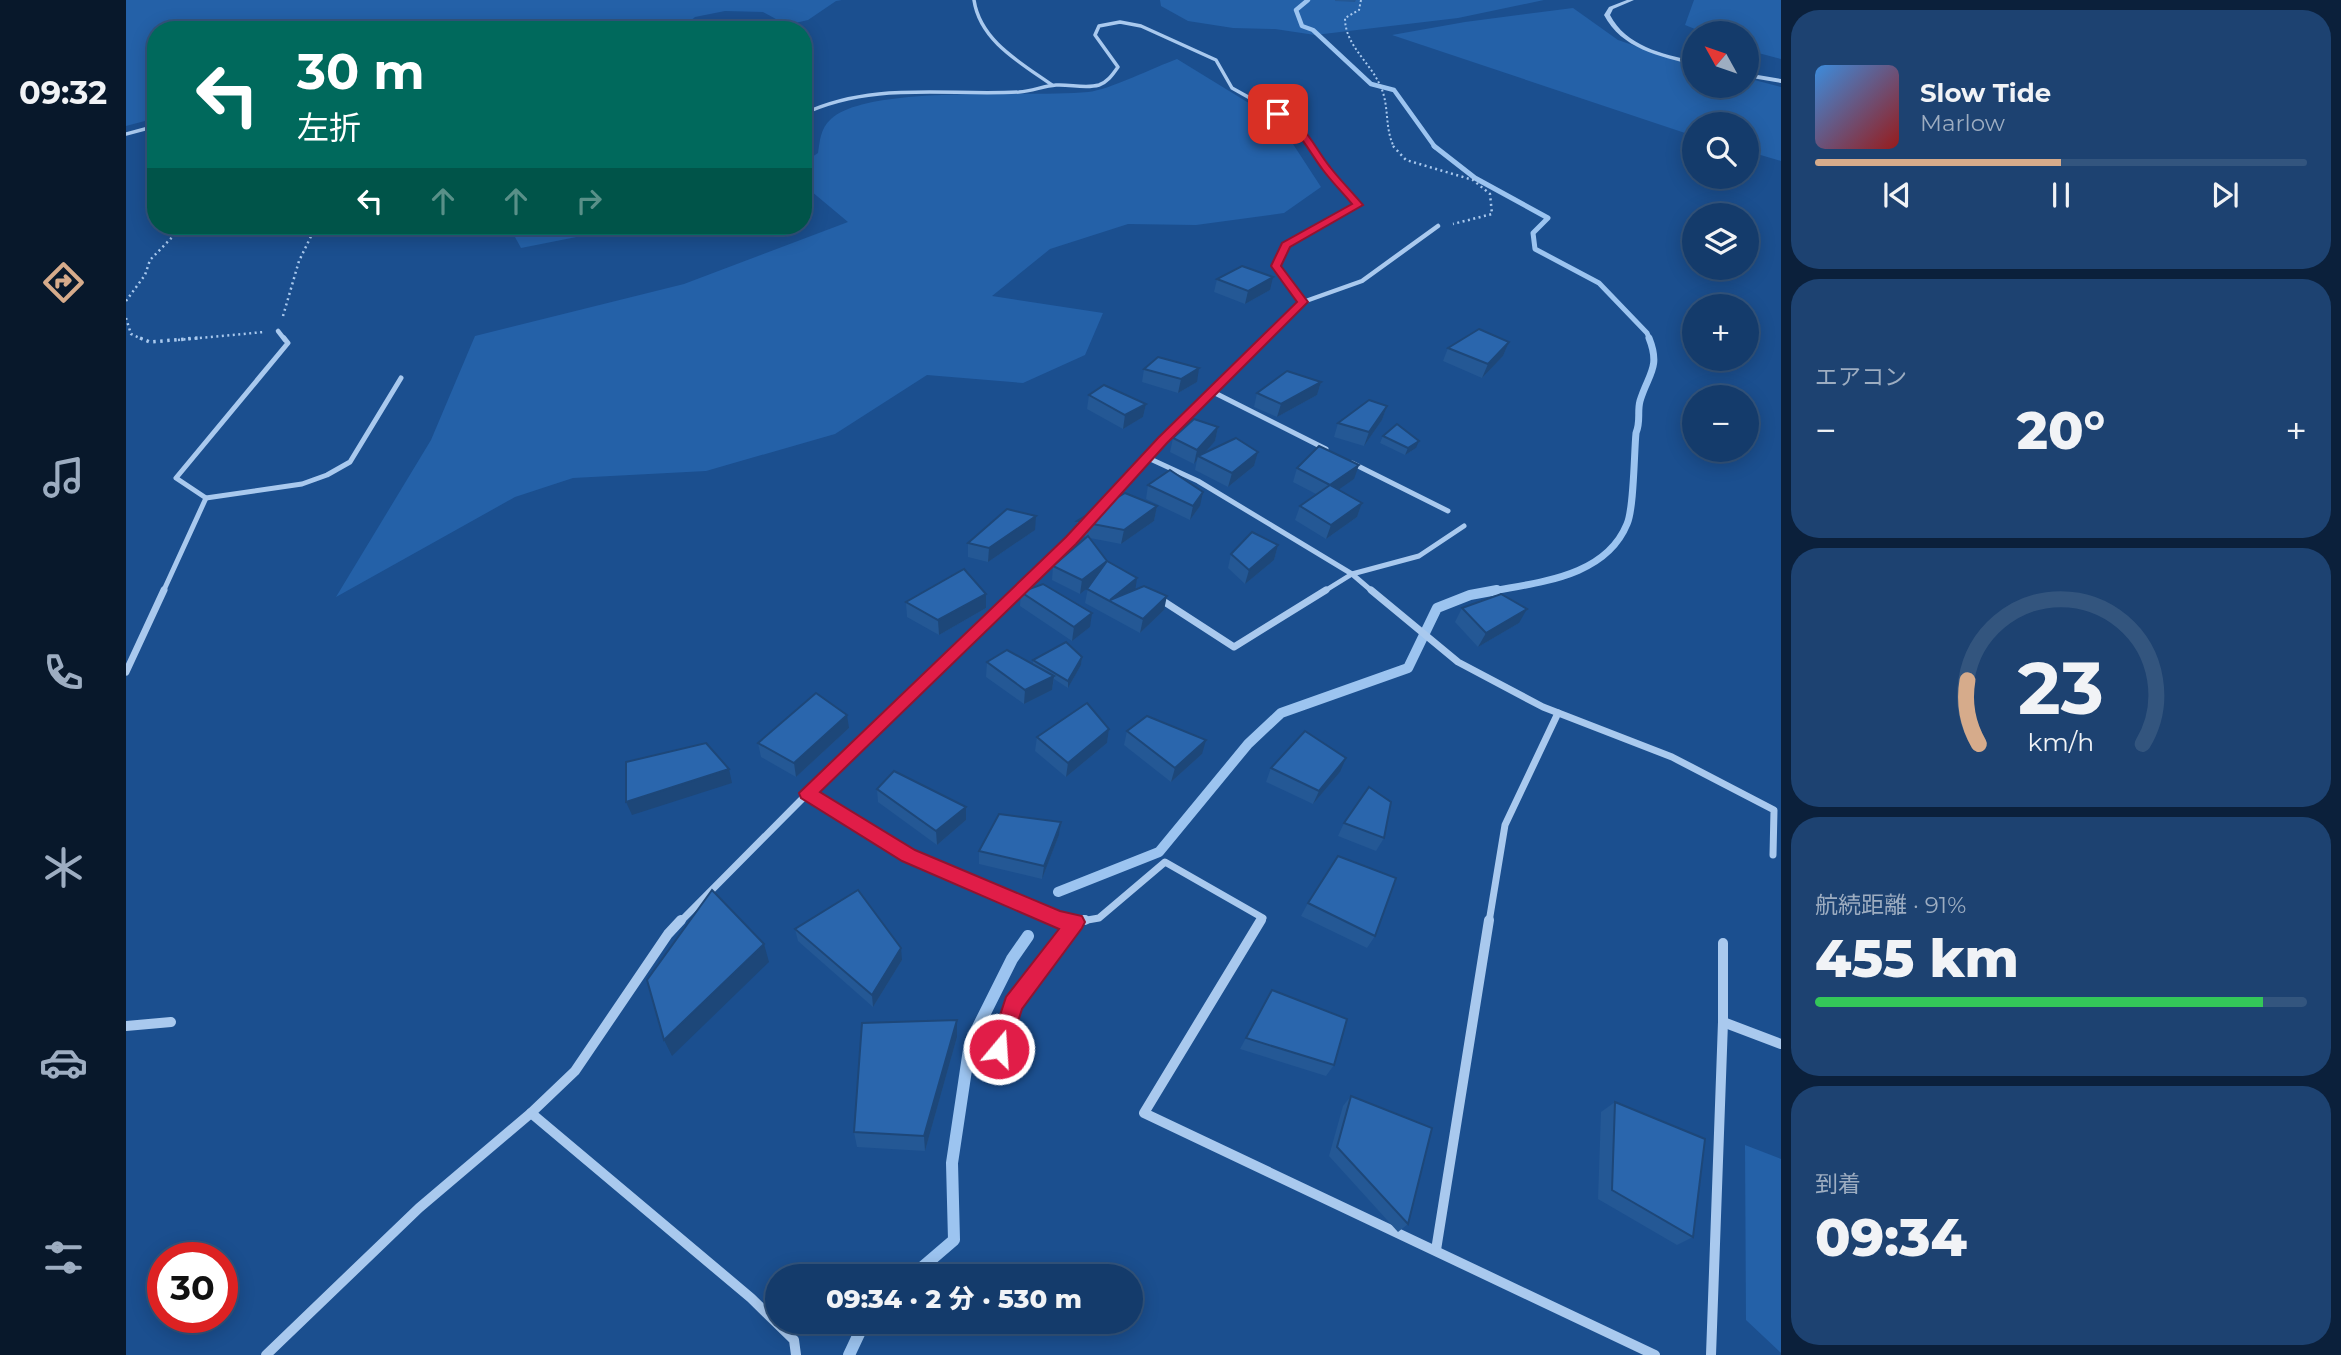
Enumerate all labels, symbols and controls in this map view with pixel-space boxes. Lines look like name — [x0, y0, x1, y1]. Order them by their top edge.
north arrow — [1682, 21, 1759, 98]
map controls — [1682, 21, 1759, 462]
text: 30 m — [297, 42, 425, 101]
icon: left — [182, 49, 273, 140]
text: 09:32 — [19, 73, 107, 112]
text: Slow Tide — [1920, 77, 2051, 109]
pin — [1248, 84, 1308, 144]
icon: arrive — [1259, 95, 1297, 133]
text: 左折 — [297, 108, 361, 147]
text: Marlow — [1920, 109, 2005, 137]
button: search — [1682, 112, 1759, 189]
icon: previous — [1878, 176, 1916, 214]
icon: pause — [2042, 176, 2080, 214]
icon: next — [2206, 176, 2244, 214]
icon: left — [351, 182, 389, 220]
icon: ahead — [424, 182, 462, 220]
icon: ahead — [497, 182, 535, 220]
icon: right — [570, 182, 608, 220]
button: layers — [1682, 203, 1759, 280]
icon: directions — [39, 258, 88, 307]
button: + — [1682, 294, 1759, 371]
text: エアコン — [1815, 363, 1907, 391]
button: − — [1682, 385, 1759, 462]
text: 20° — [2017, 399, 2105, 462]
text: − — [1815, 407, 1837, 454]
text: + — [2285, 407, 2307, 454]
icon: music — [39, 453, 88, 502]
text: 23 — [2018, 644, 2104, 732]
icon: phone — [39, 648, 88, 697]
text: km/h — [2028, 726, 2094, 756]
icon: climate — [39, 843, 88, 892]
text: 航続距離 · 91% — [1815, 891, 1966, 919]
text: 455 km — [1815, 927, 2019, 990]
position arrow — [962, 1012, 1036, 1086]
icon: car — [39, 1038, 88, 1087]
text: 到着 — [1815, 1170, 1861, 1198]
text: 09:34 — [1815, 1206, 1967, 1269]
icon: filters — [39, 1233, 88, 1282]
speed limit sign: 30 — [147, 1242, 238, 1333]
text: 09:34 · 2 分 · 530 m — [826, 1283, 1082, 1315]

